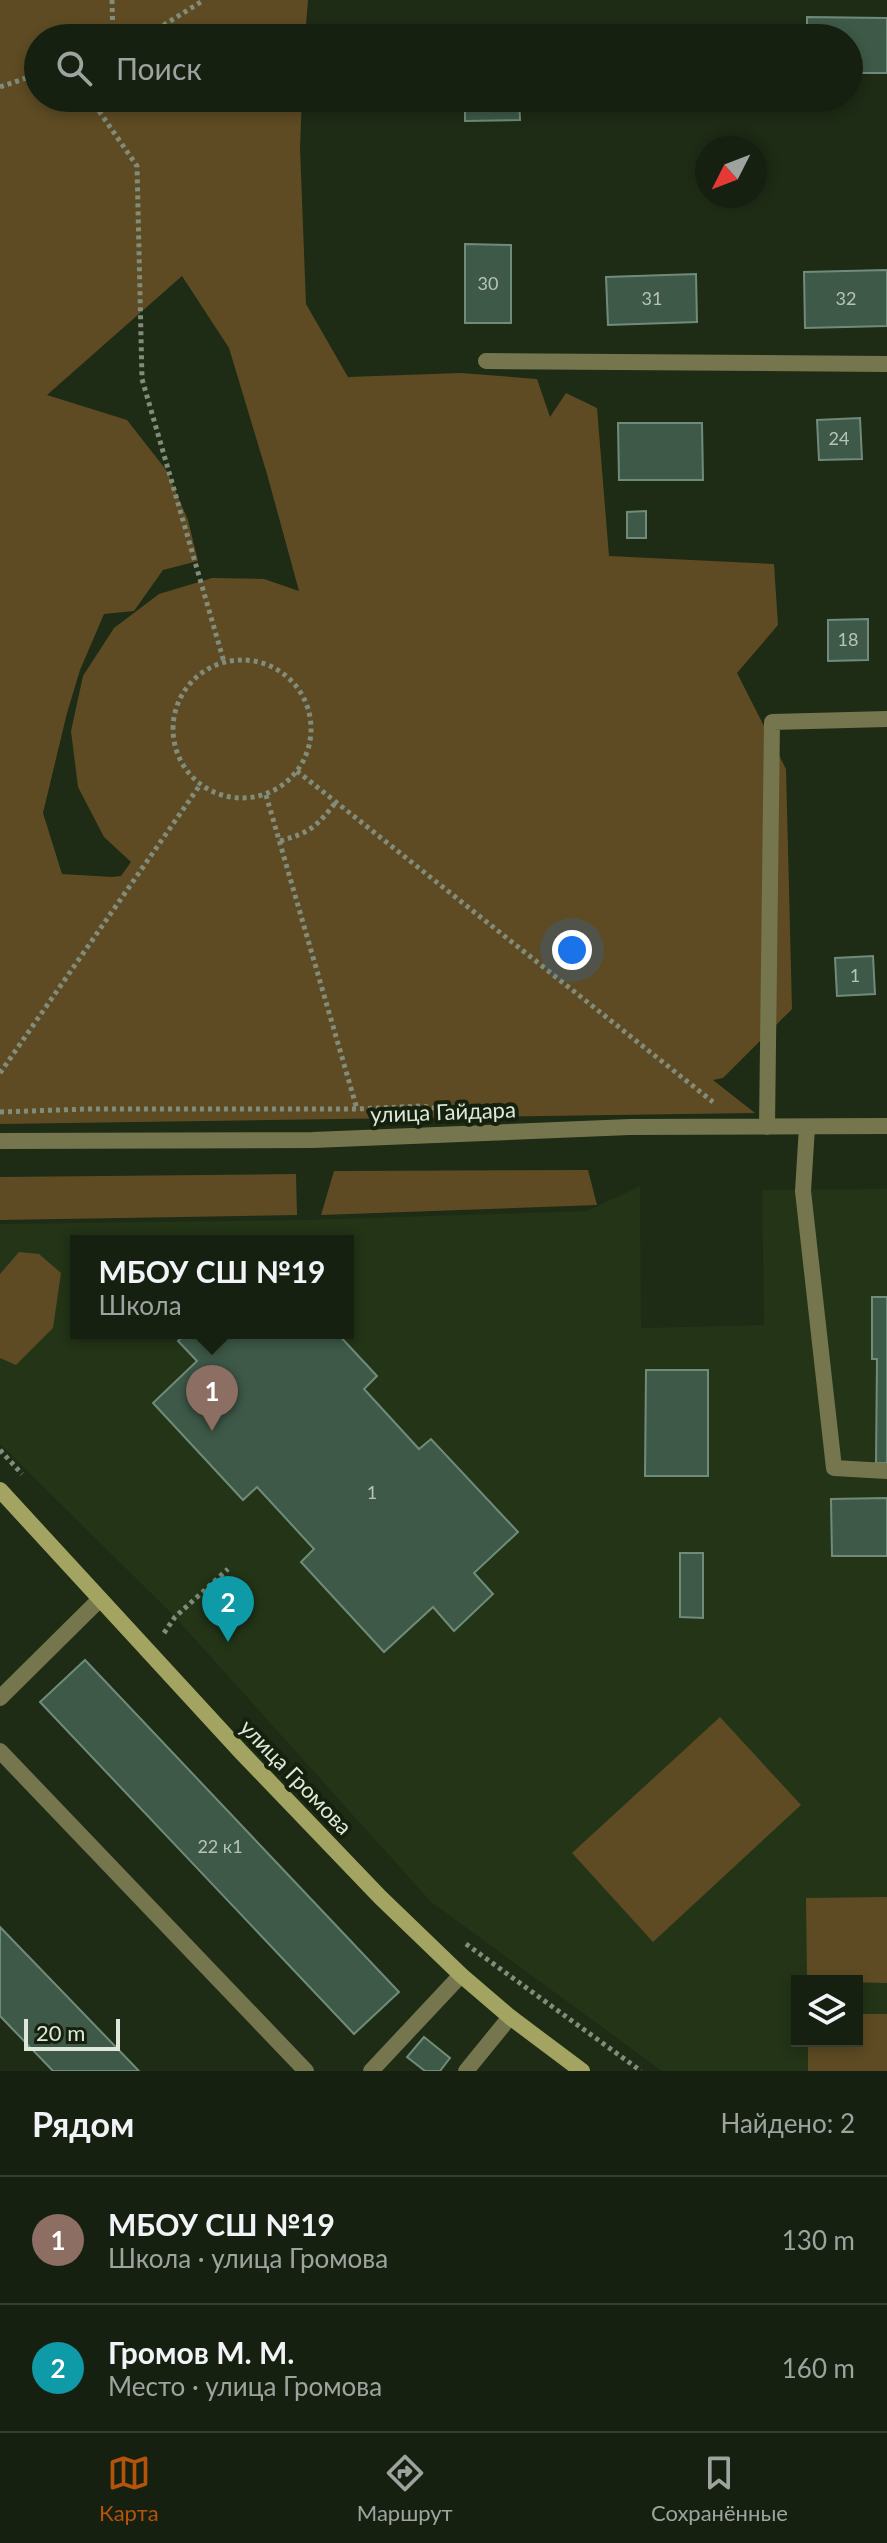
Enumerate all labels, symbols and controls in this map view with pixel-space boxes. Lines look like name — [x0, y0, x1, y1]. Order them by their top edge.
search box — [24, 24, 863, 112]
icon: search — [52, 46, 96, 90]
text: Поиск — [116, 50, 202, 86]
north arrow — [695, 136, 767, 208]
house number: 30 — [478, 272, 498, 294]
house number: 31 — [642, 287, 662, 309]
house number: 32 — [836, 287, 856, 309]
house number: 24 — [829, 427, 849, 449]
house number: 18 — [838, 628, 858, 650]
your location — [552, 930, 592, 970]
house number: 1 — [850, 964, 860, 986]
street label: улица Гайдара — [370, 1095, 516, 1128]
popup — [70, 1235, 354, 1339]
text: МБОУ СШ №19 — [98, 1253, 326, 1289]
text: Школа — [98, 1289, 182, 1321]
pin: 1 — [186, 1365, 238, 1431]
house number: 1 — [367, 1481, 377, 1503]
pin: 2 — [202, 1576, 254, 1642]
street label: улица Громова — [235, 1713, 358, 1840]
house number: 22 к1 — [197, 1835, 243, 1857]
map controls — [791, 1975, 863, 2047]
button: layers — [791, 1975, 863, 2047]
scale bar — [24, 2015, 120, 2051]
text: 20 m — [36, 2019, 85, 2046]
text: Рядом — [32, 2103, 134, 2144]
text: Найдено: 2 — [720, 2107, 855, 2139]
text: МБОУ СШ №19 — [108, 2206, 335, 2242]
text: 1 — [50, 2224, 66, 2256]
text: 130 m — [782, 2224, 855, 2256]
text: Школа · улица Громова — [108, 2242, 388, 2274]
text: Громов М. М. — [108, 2334, 294, 2370]
text: 2 — [50, 2352, 66, 2384]
text: 160 m — [782, 2352, 855, 2384]
text: Место · улица Громова — [108, 2370, 382, 2402]
tab: Карта — [99, 2451, 159, 2526]
tab: Маршрут — [357, 2451, 453, 2526]
tab: Сохранённые — [651, 2451, 788, 2526]

